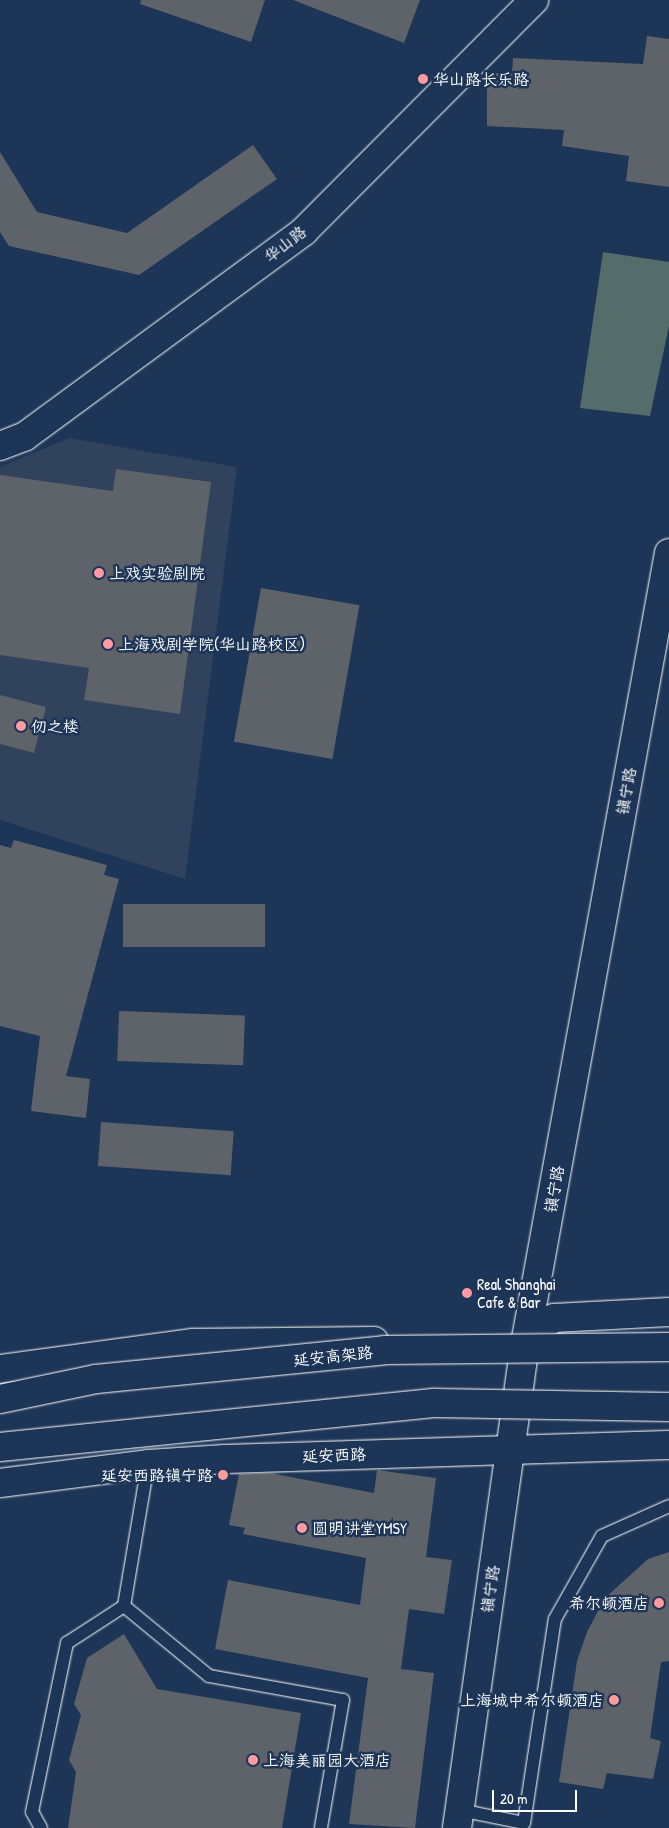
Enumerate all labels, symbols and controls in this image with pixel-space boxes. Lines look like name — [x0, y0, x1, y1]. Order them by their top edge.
place label: 华山路长乐路 — [433, 69, 529, 89]
marker: 华山路长乐路 — [417, 73, 429, 85]
street label: 华山路 — [260, 222, 310, 266]
place label: 上戏实验剧院 — [109, 563, 205, 583]
marker: 上戏实验剧院 — [93, 567, 105, 579]
place label: 上海戏剧学院(华山路校区) — [118, 634, 305, 654]
marker: 上海戏剧学院(华山路校区) — [102, 638, 114, 650]
place label: 仞之楼 — [31, 716, 79, 736]
marker: 仞之楼 — [15, 720, 27, 732]
street label: 镇宁路 — [612, 766, 640, 816]
street label: 镇宁路 — [540, 1164, 568, 1214]
place label: Real Shanghai Cafe & Bar — [477, 1274, 556, 1312]
marker: Real Shanghai Cafe & Bar — [461, 1287, 473, 1299]
street label: 延安高架路 — [292, 1342, 374, 1370]
street label: 延安西路 — [302, 1444, 366, 1466]
place label: 延安西路镇宁路 — [101, 1465, 213, 1485]
marker: 延安西路镇宁路 — [217, 1469, 229, 1481]
place label: 圆明讲堂YMSY — [312, 1518, 407, 1538]
marker: 圆明讲堂YMSY — [296, 1522, 308, 1534]
street label: 镇宁路 — [477, 1564, 503, 1614]
place label: 希尔顿酒店 — [569, 1593, 649, 1613]
marker: 希尔顿酒店 — [653, 1597, 665, 1609]
place label: 上海城中希尔顿酒店 — [460, 1690, 604, 1710]
marker: 上海城中希尔顿酒店 — [608, 1694, 620, 1706]
place label: 上海美丽园大酒店 — [263, 1750, 391, 1770]
marker: 上海美丽园大酒店 — [247, 1754, 259, 1766]
scale bar — [494, 1780, 579, 1812]
text: 20 m — [500, 1788, 527, 1809]

